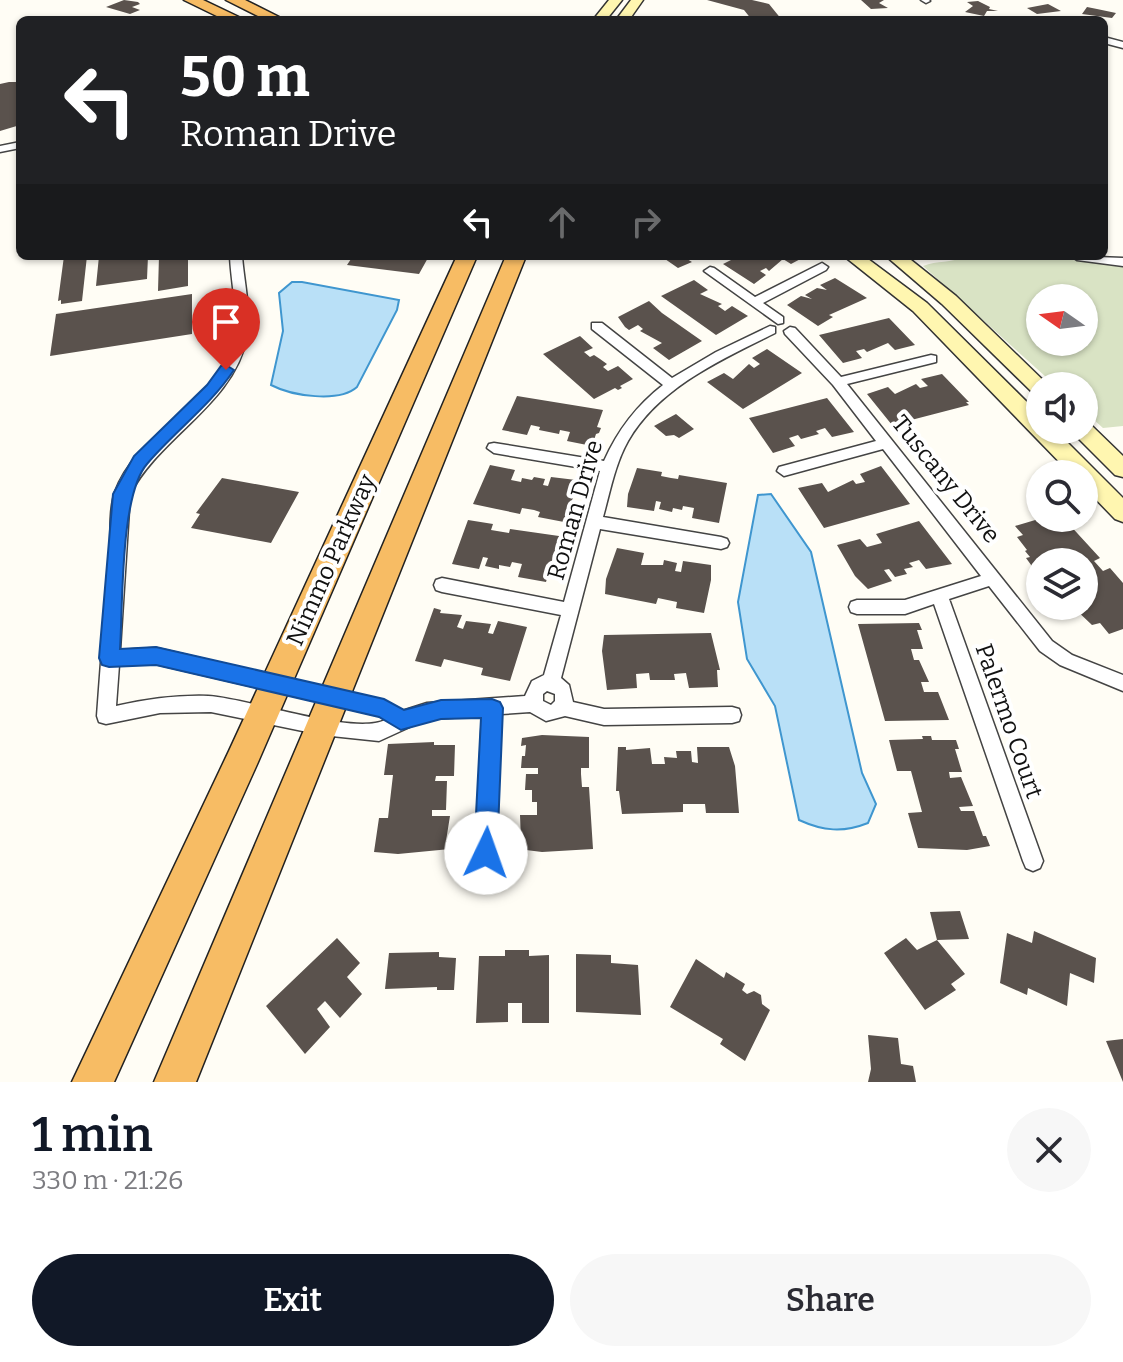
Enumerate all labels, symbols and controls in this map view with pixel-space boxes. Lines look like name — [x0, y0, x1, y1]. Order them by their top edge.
text: 50 m — [180, 44, 310, 111]
icon: left — [48, 48, 152, 152]
text: Roman Drive — [180, 112, 396, 156]
icon: left — [456, 200, 500, 244]
icon: ahead — [540, 200, 584, 244]
icon: right — [624, 200, 668, 244]
north arrow — [1026, 284, 1098, 356]
map controls — [1026, 284, 1098, 620]
pin — [192, 288, 260, 370]
icon: arrive — [204, 300, 248, 344]
button: sound — [1026, 372, 1098, 444]
street label: Tuscany Drive — [886, 410, 1006, 548]
street label: Roman Drive — [542, 437, 608, 583]
button: search — [1026, 460, 1098, 532]
street label: Nimmo Parkway — [281, 470, 381, 650]
button: layers — [1026, 548, 1098, 620]
street label: Palermo Court — [969, 640, 1049, 802]
position arrow — [444, 811, 528, 895]
text: 1 min — [32, 1106, 153, 1164]
button: close — [1007, 1108, 1091, 1192]
text: 330 m · 21:26 — [32, 1165, 183, 1196]
button: Exit — [32, 1254, 554, 1346]
button: Share — [570, 1254, 1091, 1346]

